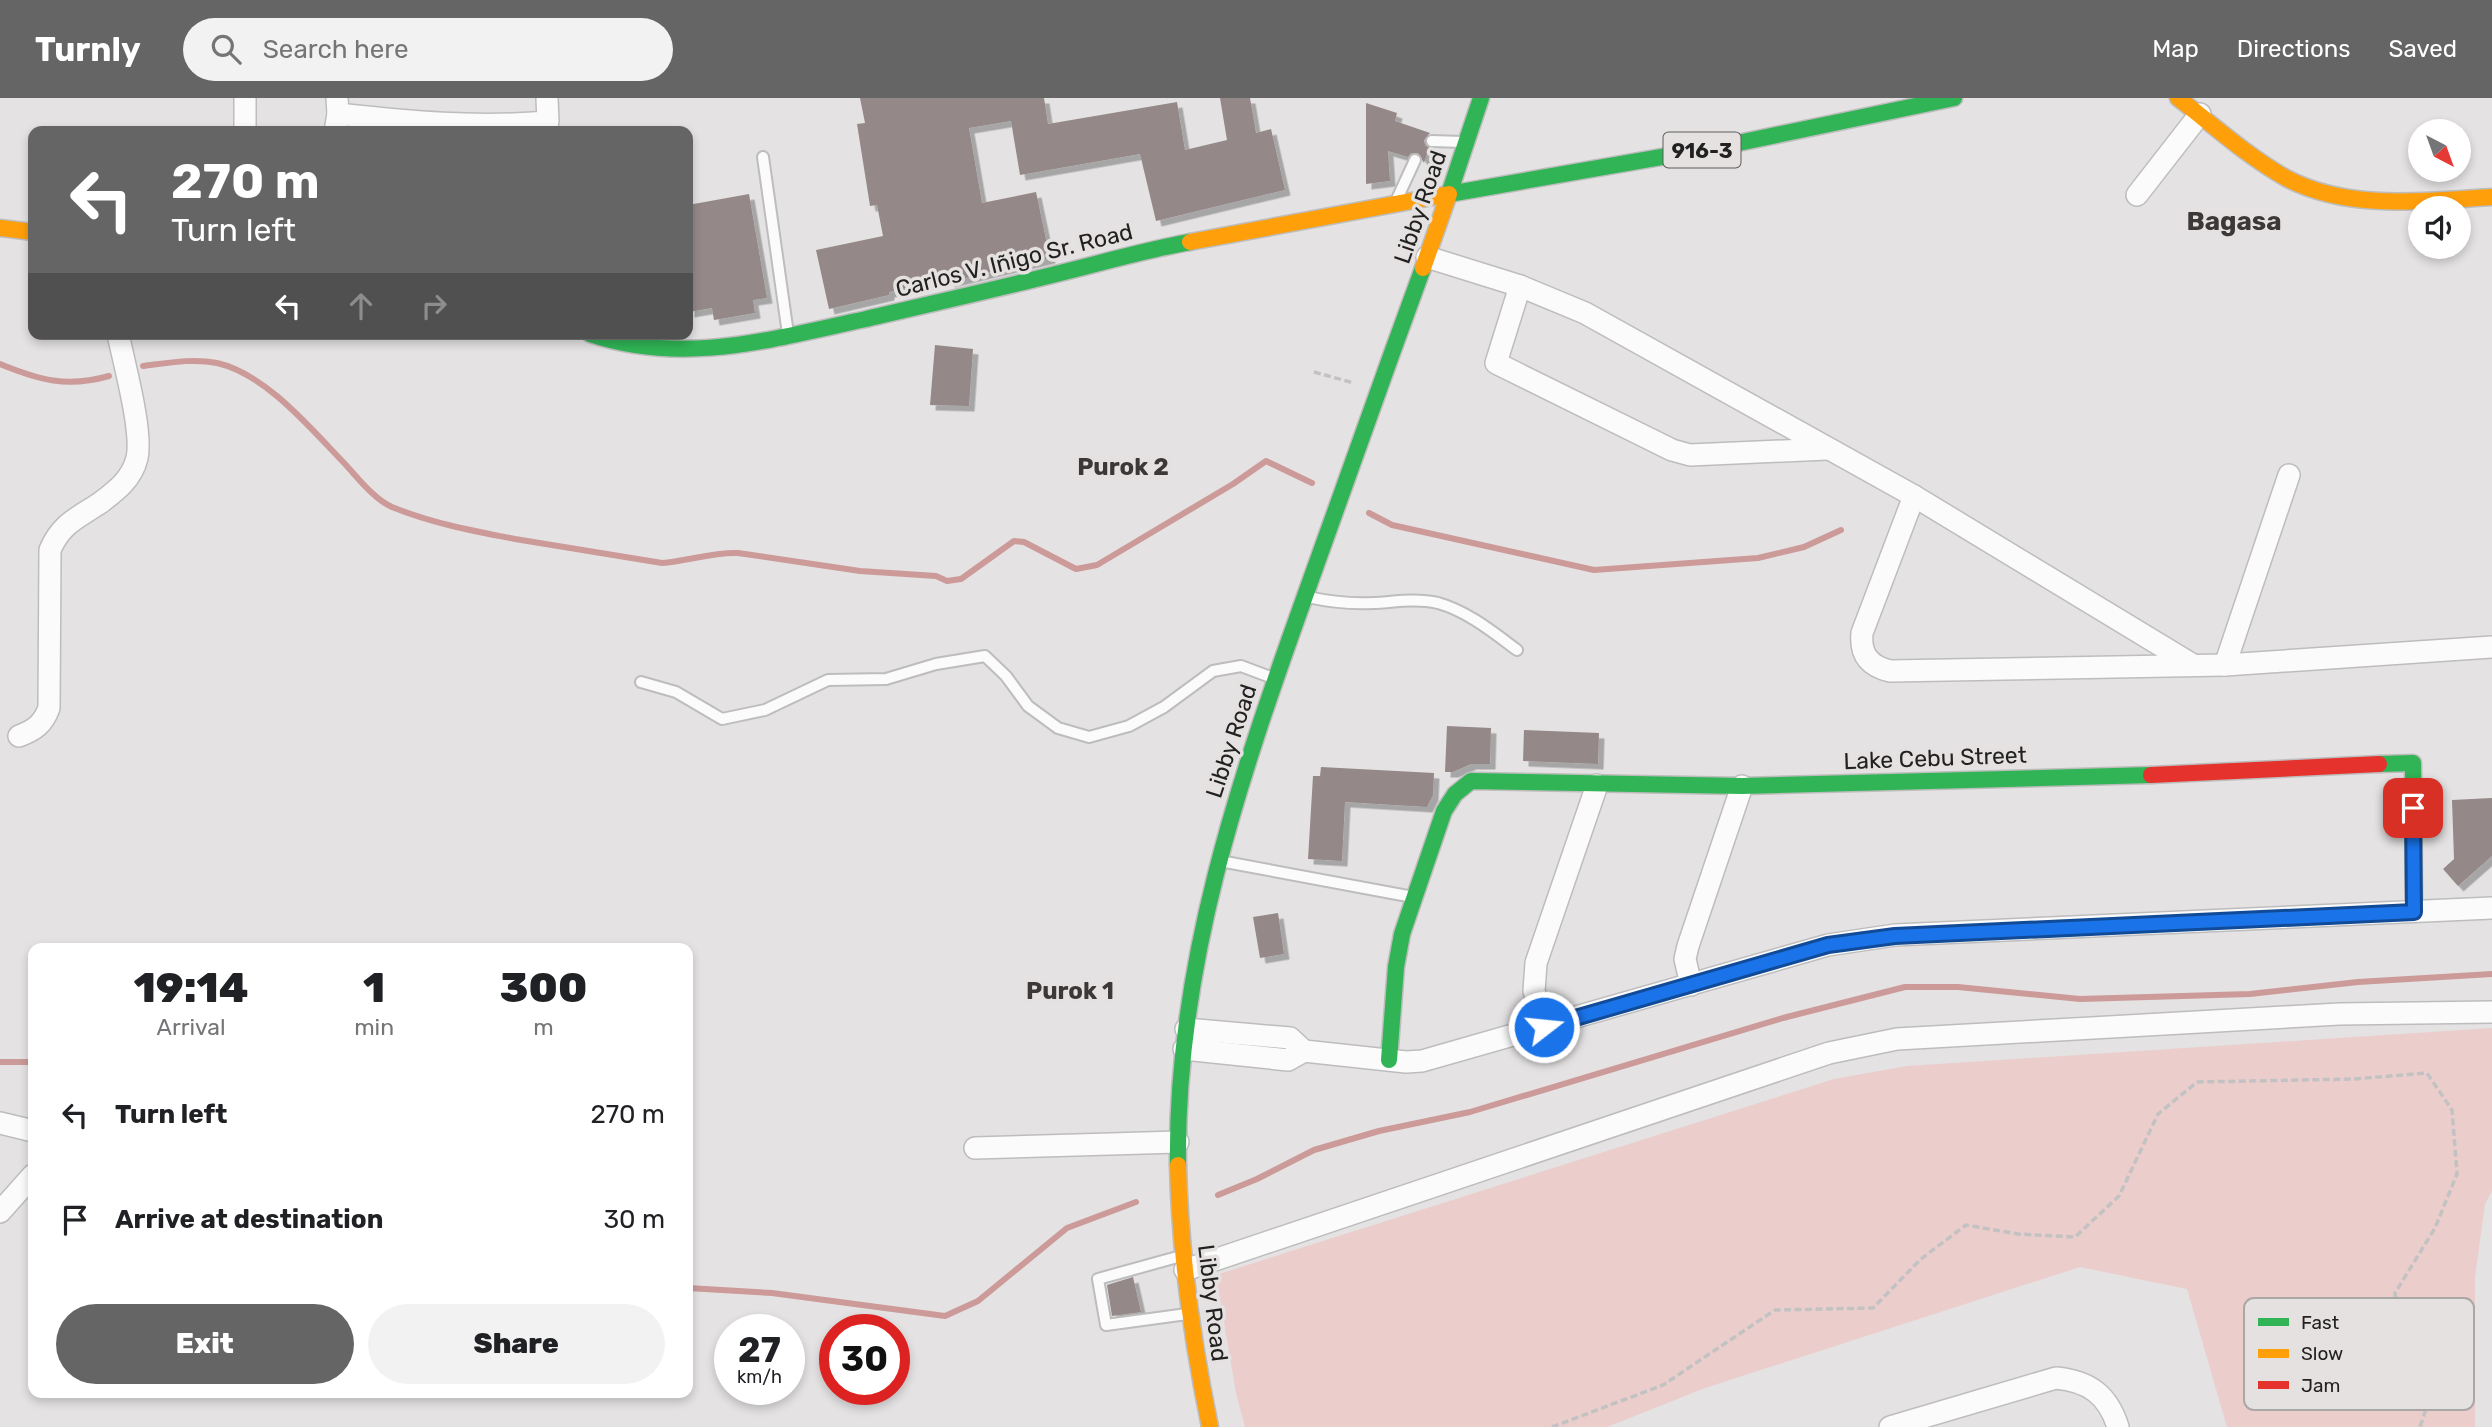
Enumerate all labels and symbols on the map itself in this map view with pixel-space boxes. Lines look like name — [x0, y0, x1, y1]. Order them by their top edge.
north arrow — [2408, 119, 2471, 182]
road number: 916-3 — [1664, 132, 1740, 168]
street label: Libby Road — [1388, 147, 1452, 267]
district label: Bagasa — [2186, 206, 2282, 237]
street label: Carlos V. Iñigo Sr. Road — [893, 217, 1135, 303]
district label: Purok 2 — [1077, 453, 1169, 481]
street label: Libby Road — [1200, 681, 1262, 801]
street label: Lake Cebu Street — [1843, 741, 2027, 775]
pin — [2383, 778, 2443, 838]
district label: Purok 1 — [1026, 977, 1114, 1005]
position arrow — [1507, 990, 1581, 1064]
street label: Libby Road — [1192, 1243, 1234, 1363]
legend — [2244, 1298, 2474, 1410]
text: Fast — [2301, 1311, 2340, 1334]
speed limit sign: 30 — [819, 1314, 910, 1405]
text: Slow — [2301, 1342, 2343, 1365]
text: Jam — [2301, 1374, 2340, 1397]

